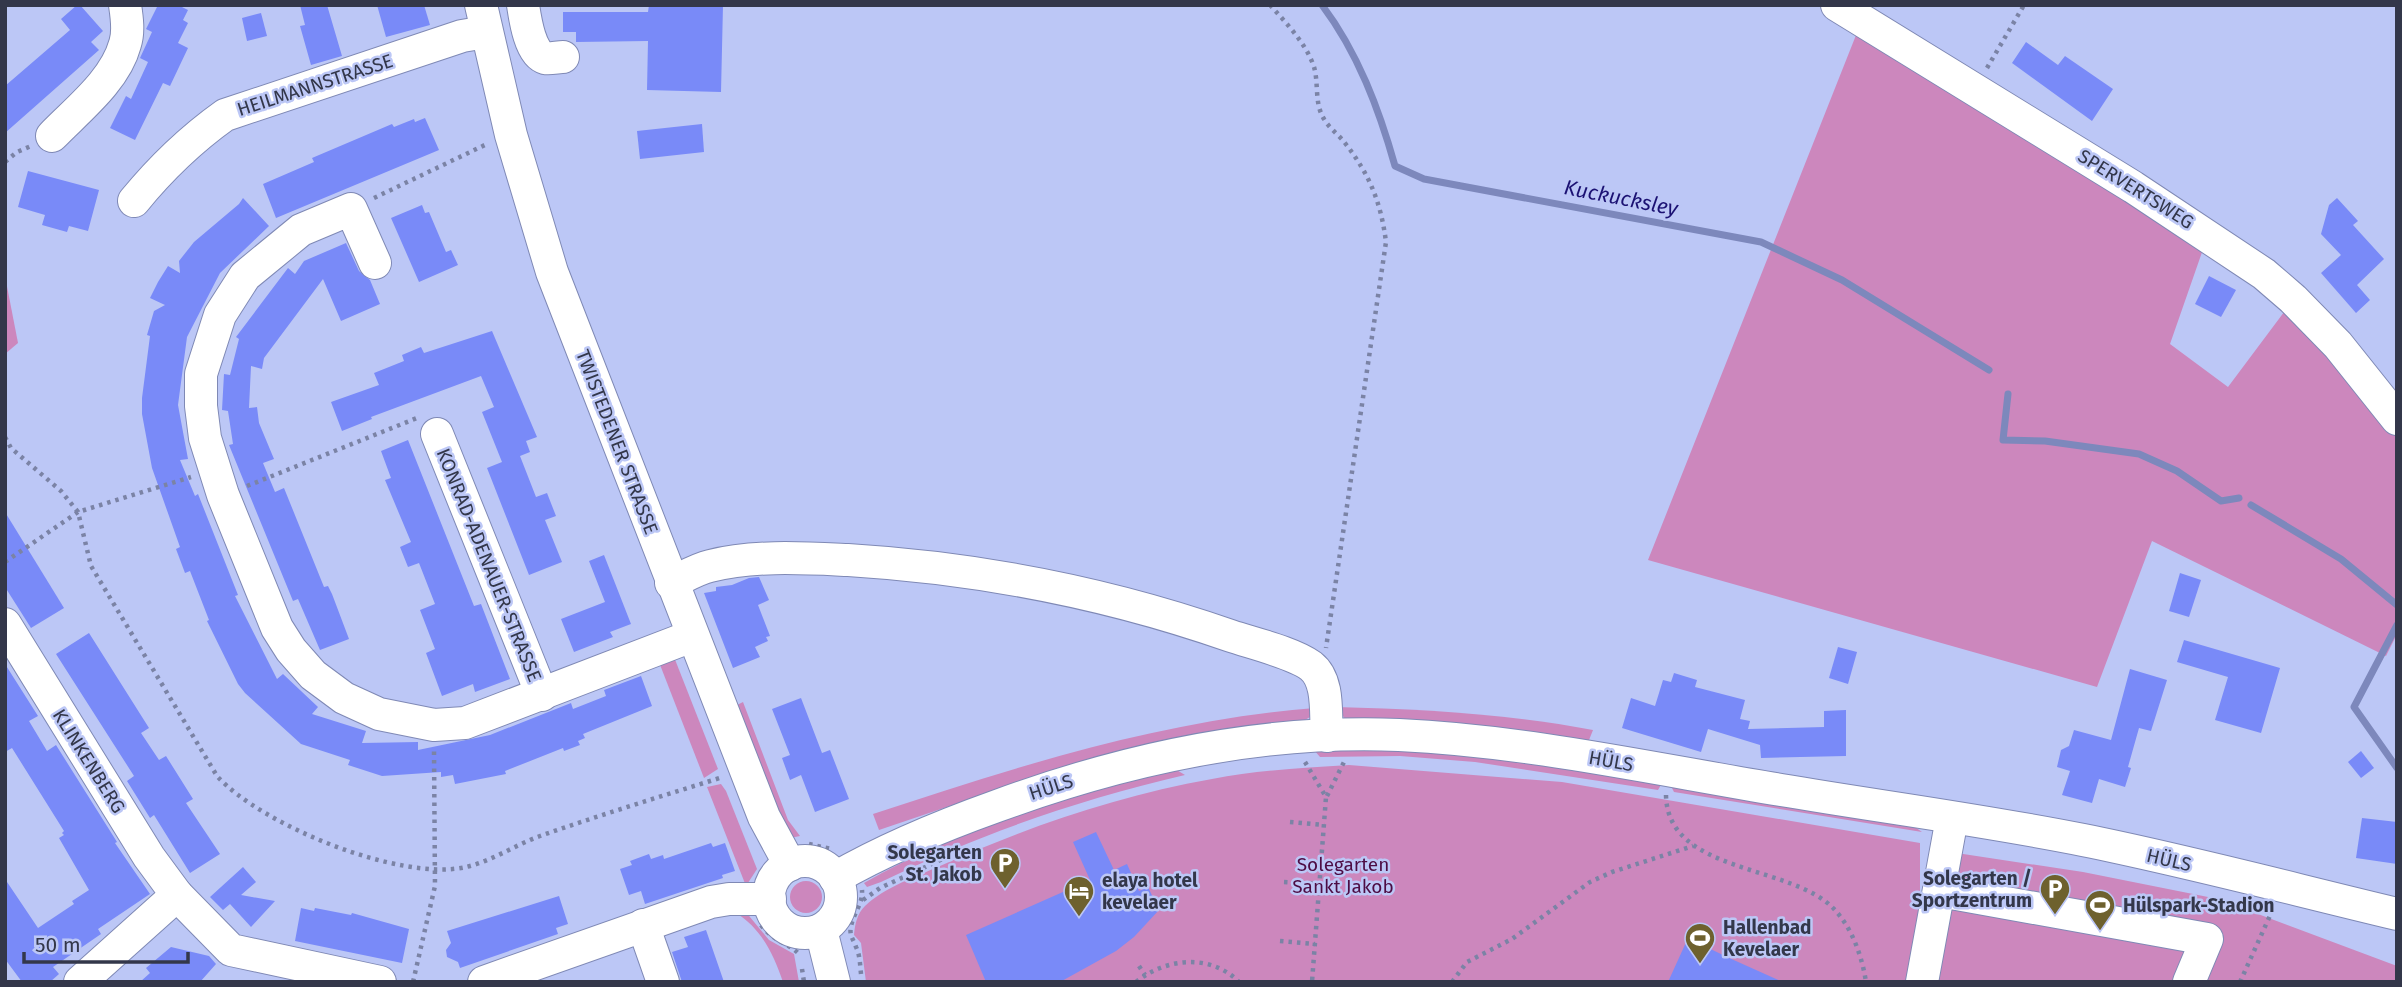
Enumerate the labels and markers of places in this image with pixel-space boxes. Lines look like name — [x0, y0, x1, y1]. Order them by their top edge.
place label: Solegarten St. Jakob — [887, 841, 982, 886]
parking icon: Solegarten St. Jakob — [988, 846, 1022, 890]
place label: Solegarten / Sportzentrum — [1912, 867, 2032, 912]
place label: elaya hotel kevelaer — [1102, 869, 1198, 914]
parking icon: Solegarten / Sportzentrum — [2038, 872, 2072, 916]
hotel icon: elaya hotel kevelaer — [1062, 874, 1096, 918]
sports icon: Hülspark-Stadion — [2083, 888, 2117, 932]
place label: Hülspark-Stadion — [2123, 894, 2275, 917]
place label: Hallenbad Kevelaer — [1723, 916, 1811, 961]
sports icon: Hallenbad Kevelaer — [1683, 921, 1717, 965]

